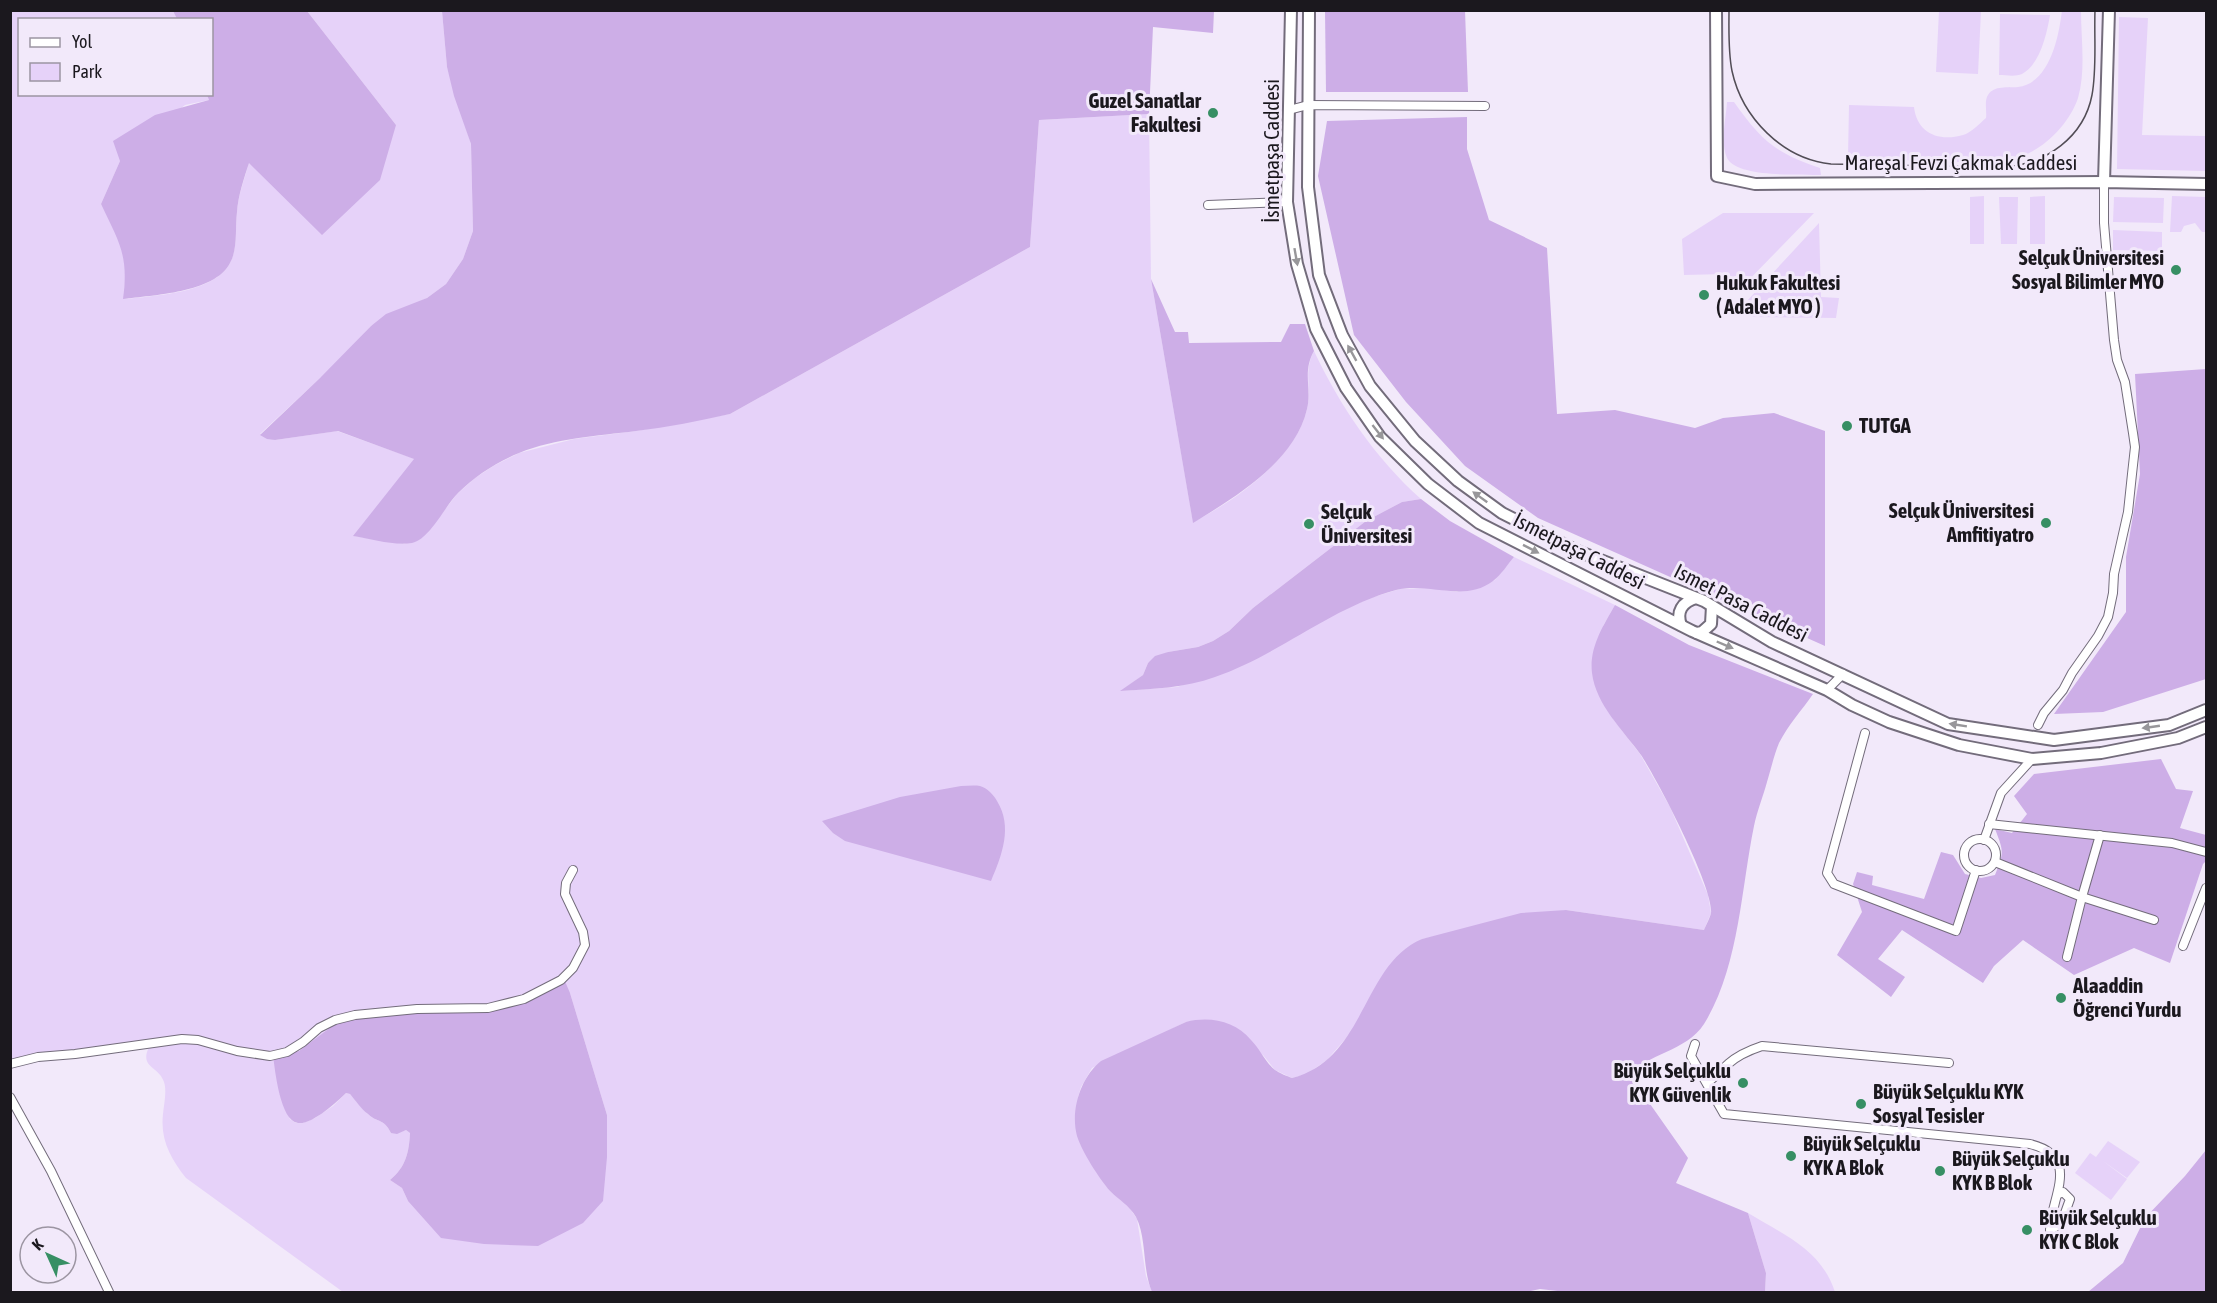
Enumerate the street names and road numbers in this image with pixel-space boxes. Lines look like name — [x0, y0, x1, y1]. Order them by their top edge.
street label: İsmetpaşa Caddesi — [1259, 79, 1283, 223]
street label: Mareşal Fevzi Çakmak Caddesi — [1845, 150, 2077, 174]
street label: İsmetpaşa Caddesi — [1510, 507, 1649, 594]
street label: Ismet Pasa Caddesi — [1671, 558, 1812, 646]

